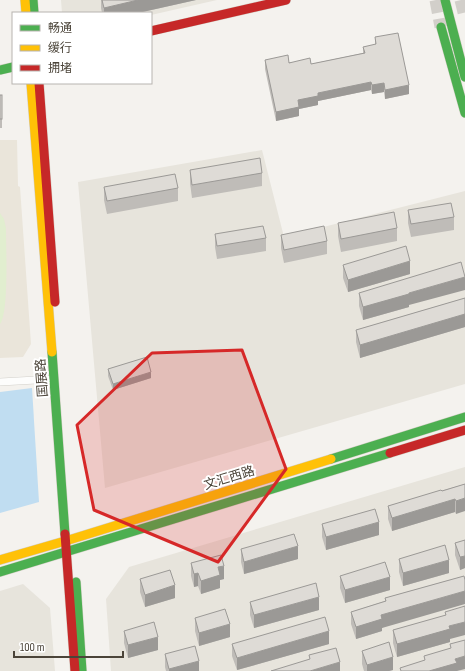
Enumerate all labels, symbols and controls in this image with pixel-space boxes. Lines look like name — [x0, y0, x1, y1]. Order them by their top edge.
legend — [12, 12, 152, 84]
text: 畅通 — [48, 21, 72, 36]
text: 缓行 — [48, 41, 72, 56]
text: 拥堵 — [48, 61, 72, 76]
street label: 国展路 — [33, 358, 51, 398]
street label: 文汇西路 — [202, 463, 257, 493]
scale bar — [14, 633, 123, 659]
text: 100 m — [20, 640, 45, 655]

